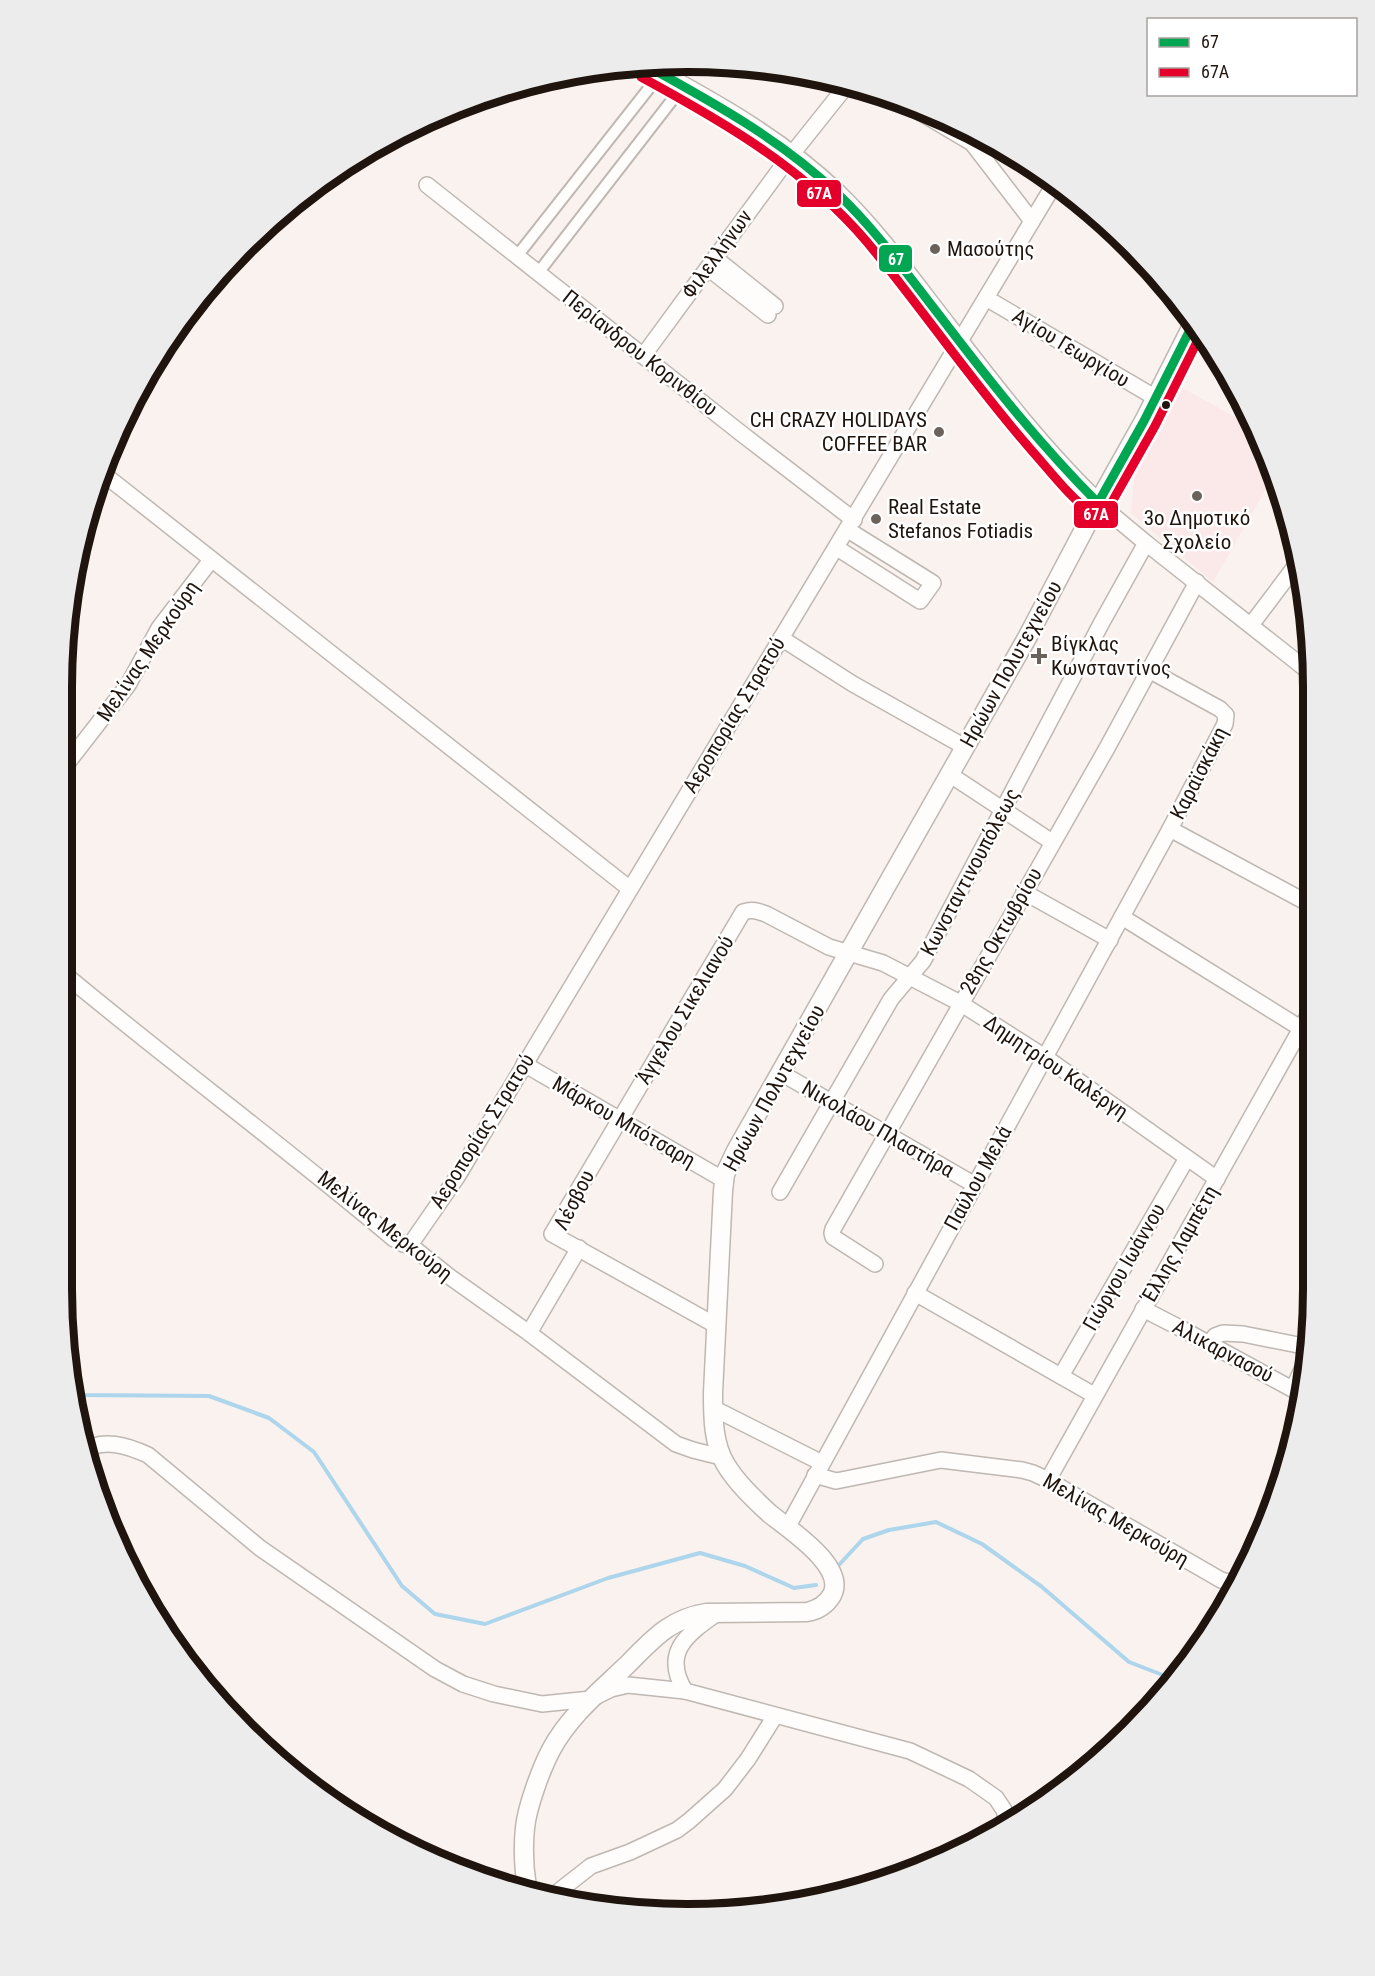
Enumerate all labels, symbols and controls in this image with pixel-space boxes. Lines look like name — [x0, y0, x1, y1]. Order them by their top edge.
legend — [1147, 18, 1357, 96]
text: 67 — [1201, 31, 1219, 52]
text: 67Α — [1201, 61, 1230, 82]
line badge: 67Α — [796, 179, 842, 208]
text: 67Α — [806, 184, 832, 203]
street label: Φιλελλήνων — [677, 205, 757, 303]
place label: Μασούτης — [947, 237, 1034, 261]
marker: Μασούτης — [928, 242, 942, 256]
line badge: 67 — [878, 244, 913, 273]
text: 67 — [888, 250, 904, 269]
street label: Περίανδρου Κορινθίου — [558, 285, 722, 421]
street label: Αγίου Γεωργίου — [1008, 304, 1134, 392]
unlabelled marker — [1160, 399, 1172, 411]
place label: CH CRAZY HOLIDAYS COFFEE BAR — [750, 408, 927, 456]
marker: CH CRAZY HOLIDAYS COFFEE BAR — [932, 425, 946, 439]
marker: 3ο Δημοτικό Σχολείο — [1190, 489, 1204, 503]
place label: Real Estate Stefanos Fotiadis — [888, 495, 1033, 543]
line badge: 67Α — [1073, 500, 1119, 529]
text: 67Α — [1083, 505, 1109, 524]
place label: 3ο Δημοτικό Σχολείο — [1144, 506, 1250, 554]
marker: Real Estate Stefanos Fotiadis — [869, 512, 883, 526]
street label: Μελίνας Μερκούρη — [92, 576, 204, 726]
street label: Ηρώων Πολυτεχνείου — [955, 577, 1067, 751]
place label: Βίγκλας Κωνσταντίνος — [1051, 632, 1171, 680]
street label: Αεροπορίας Στρατού — [678, 633, 790, 797]
marker: Βίγκλας Κωνσταντίνος — [1032, 649, 1046, 663]
street label: Καραϊσκάκη — [1165, 723, 1233, 823]
street label: Κωνσταντινουπόλεως — [916, 784, 1024, 960]
street label: 28ης Οκτωβρίου — [955, 864, 1047, 998]
street label: Άγγελου Σικελιανού — [631, 931, 739, 1089]
street label: Ηρώων Πολυτεχνείου — [718, 1001, 830, 1175]
street label: Δημητρίου Καλέργη — [980, 1010, 1132, 1124]
street label: Αεροπορίας Στρατού — [425, 1049, 539, 1213]
street label: Μάρκου Μπότσαρη — [548, 1071, 700, 1173]
street label: Νικολάου Πλαστήρα — [798, 1076, 959, 1183]
street label: Παύλου Μελά — [939, 1121, 1017, 1234]
street label: Μελίνας Μερκούρη — [313, 1166, 457, 1286]
street label: Λέσβου — [549, 1166, 599, 1234]
street label: Έλλης Λαμπέτη — [1136, 1181, 1223, 1308]
street label: Γιώργου Ιωάννου — [1078, 1199, 1170, 1335]
street label: Αλικαρνασού — [1169, 1315, 1277, 1387]
street label: Μελίνας Μερκούρη — [1039, 1469, 1193, 1571]

